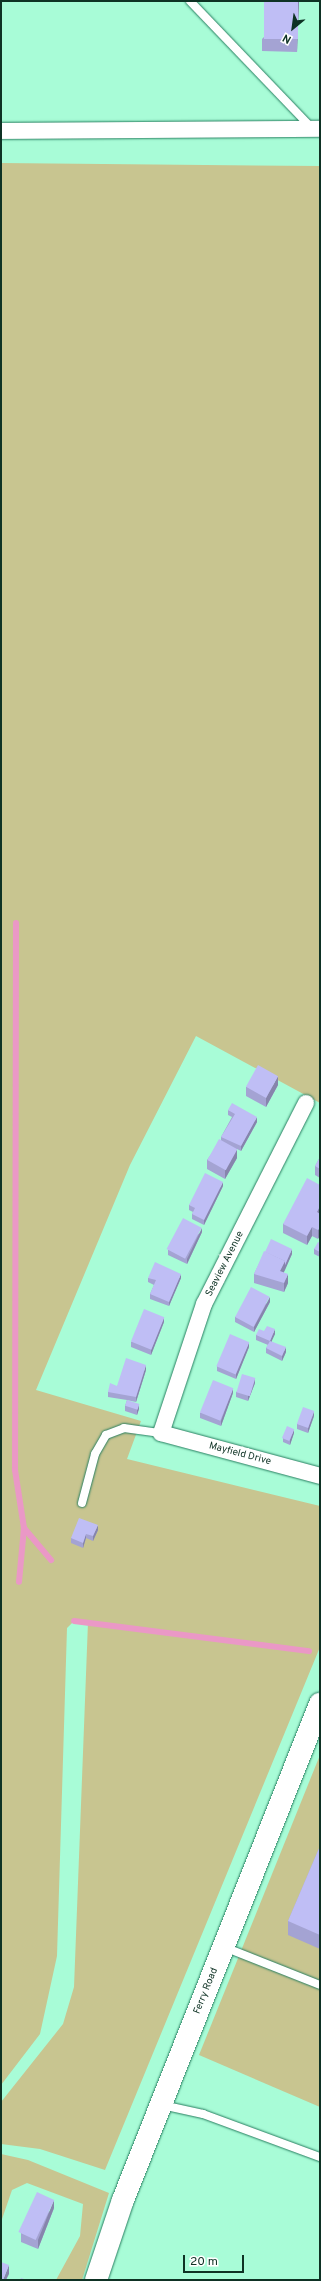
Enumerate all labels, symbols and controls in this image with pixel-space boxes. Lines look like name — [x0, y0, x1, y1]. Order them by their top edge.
north arrow — [273, 8, 313, 48]
text: N — [280, 30, 294, 47]
street label: Seaview Avenue — [203, 1229, 247, 1299]
street label: Mayfield Drive — [208, 1440, 272, 1468]
street label: Ferry Road — [191, 1966, 221, 2016]
scale bar — [185, 2247, 246, 2273]
text: 20 m — [190, 2254, 218, 2270]

